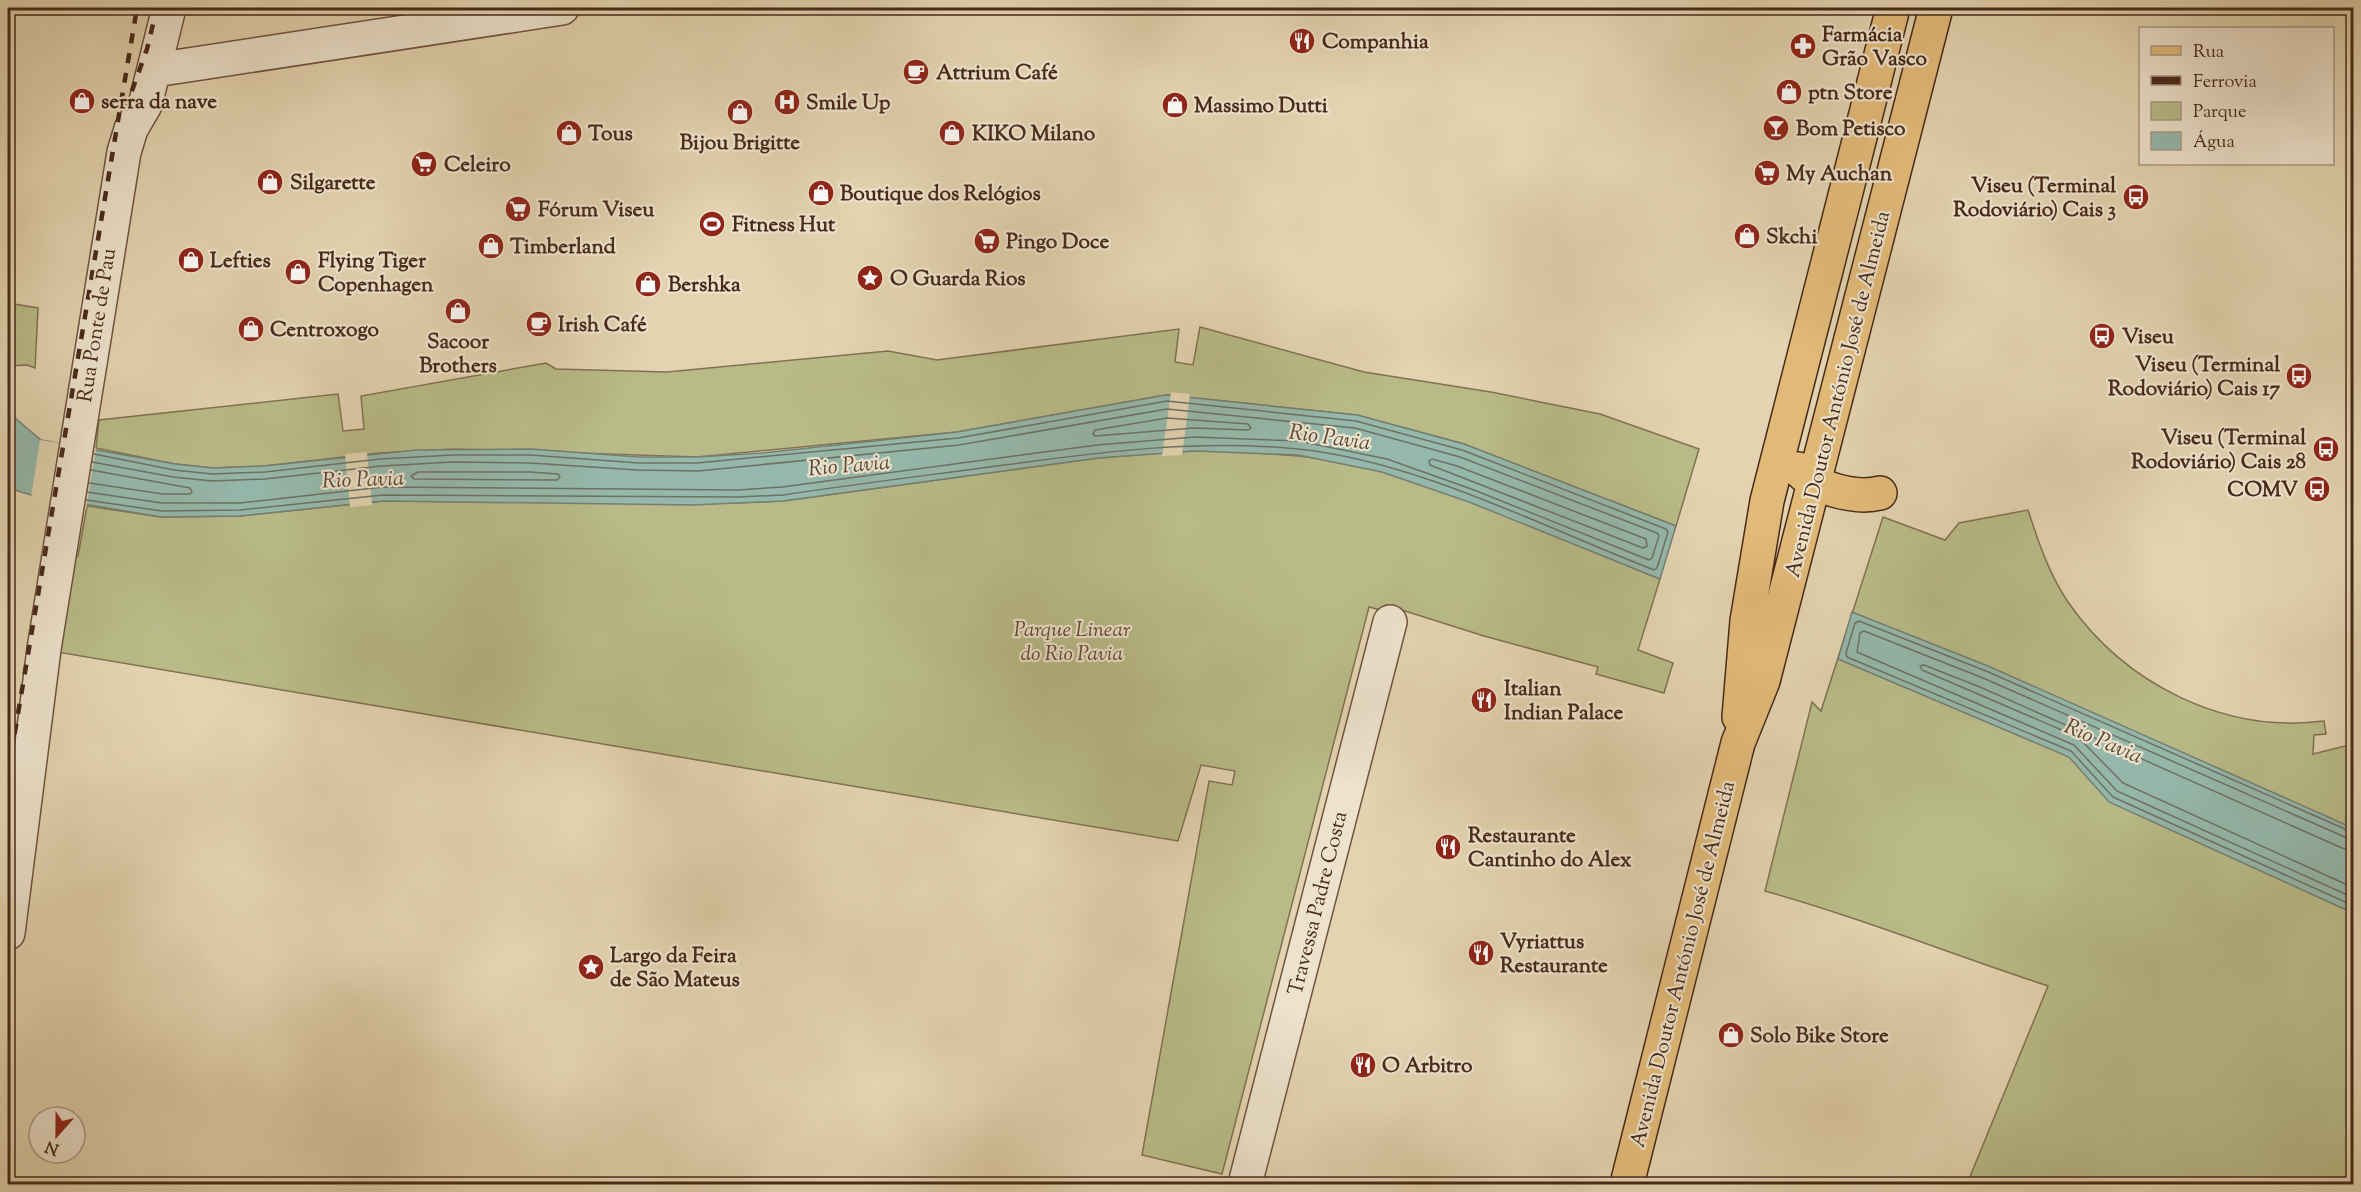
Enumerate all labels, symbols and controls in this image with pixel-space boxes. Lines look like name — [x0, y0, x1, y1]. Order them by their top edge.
place label: Farmácia Grão Vasco — [1822, 21, 1928, 75]
restaurant icon: Companhia — [1287, 26, 1317, 56]
legend — [2139, 27, 2334, 165]
place label: Companhia — [1322, 28, 1429, 58]
pharmacy icon: Farmácia Grão Vasco — [1788, 31, 1818, 61]
text: Rua — [2193, 40, 2224, 66]
cafe icon: Attrium Café — [901, 57, 931, 87]
place label: Attrium Café — [936, 59, 1058, 89]
text: Ferrovia — [2193, 70, 2257, 96]
shop icon: ptn Store — [1774, 77, 1804, 107]
place label: ptn Store — [1808, 79, 1893, 109]
shop icon: serra da nave — [67, 86, 97, 116]
hospital icon: Smile Up — [772, 87, 802, 117]
place label: serra da nave — [101, 88, 217, 118]
place label: Smile Up — [806, 89, 891, 119]
shop icon: Massimo Dutti — [1160, 90, 1190, 120]
place label: Massimo Dutti — [1194, 92, 1328, 122]
shop icon: Bijou Brigitte — [725, 97, 755, 127]
text: Parque — [2193, 100, 2246, 126]
bar icon: Bom Petisco — [1761, 113, 1791, 143]
place label: Bom Petisco — [1796, 115, 1906, 145]
shop icon: Tous — [554, 118, 584, 148]
shop icon: KIKO Milano — [937, 118, 967, 148]
place label: Tous — [588, 120, 633, 150]
place label: KIKO Milano — [972, 120, 1096, 150]
place label: Bijou Brigitte — [680, 129, 800, 159]
text: Água — [2193, 130, 2235, 156]
supermarket icon: Celeiro — [409, 149, 439, 179]
place label: Celeiro — [444, 151, 511, 181]
supermarket icon: My Auchan — [1752, 158, 1782, 188]
place label: My Auchan — [1786, 160, 1893, 190]
shop icon: Silgarette — [255, 167, 285, 197]
place label: Silgarette — [290, 169, 376, 199]
place label: Viseu (Terminal Rodoviário) Cais 3 — [1953, 172, 2116, 226]
shop icon: Boutique dos Relógios — [806, 178, 836, 208]
place label: Boutique dos Relógios — [840, 180, 1041, 210]
bus stop icon: Viseu (Terminal Rodoviário) Cais 3 — [2121, 182, 2151, 212]
supermarket icon: Fórum Viseu — [503, 194, 533, 224]
place label: Fórum Viseu — [538, 196, 655, 226]
street label: Avenida Doutor António José de Almeida — [1779, 208, 1899, 581]
sports icon: Fitness Hut — [697, 209, 727, 239]
place label: Fitness Hut — [732, 211, 836, 241]
shop icon: Skchi — [1732, 221, 1762, 251]
place label: Skchi — [1766, 223, 1817, 253]
supermarket icon: Pingo Doce — [972, 226, 1002, 256]
place label: Pingo Doce — [1006, 228, 1109, 258]
shop icon: Timberland — [476, 231, 506, 261]
place label: Timberland — [510, 233, 616, 263]
shop icon: Lefties — [176, 245, 206, 275]
street label: Rua Ponte de Pau — [71, 246, 125, 405]
place label: Lefties — [210, 247, 271, 277]
place label: Flying Tiger Copenhagen — [318, 247, 434, 301]
shop icon: Flying Tiger Copenhagen — [283, 257, 313, 287]
place icon: O Guarda Rios — [855, 263, 885, 293]
place label: O Guarda Rios — [890, 265, 1026, 295]
shop icon: Bershka — [633, 269, 663, 299]
place label: Bershka — [668, 271, 741, 301]
shop icon: Sacoor Brothers — [443, 296, 473, 326]
cafe icon: Irish Café — [524, 309, 554, 339]
place label: Irish Café — [558, 311, 647, 341]
shop icon: Centroxogo — [236, 314, 266, 344]
place label: Centroxogo — [270, 316, 380, 346]
bus stop icon: Viseu — [2087, 321, 2117, 351]
place label: Viseu — [2122, 323, 2175, 353]
place label: Sacoor Brothers — [419, 328, 497, 382]
place label: Viseu (Terminal Rodoviário) Cais 17 — [2108, 351, 2280, 405]
bus stop icon: Viseu (Terminal Rodoviário) Cais 17 — [2284, 361, 2314, 391]
water label: Rio Pavia — [1287, 417, 1373, 461]
place label: Viseu (Terminal Rodoviário) Cais 28 — [2131, 424, 2306, 478]
bus stop icon: Viseu (Terminal Rodoviário) Cais 28 — [2311, 434, 2341, 464]
water label: Rio Pavia — [807, 447, 892, 487]
water label: Rio Pavia — [321, 464, 405, 498]
bus stop icon: COMV — [2302, 474, 2332, 504]
place label: COMV — [2227, 476, 2298, 506]
park label: Parque Linear do Rio Pavia — [1014, 616, 1131, 670]
place label: Italian Indian Palace — [1504, 675, 1623, 729]
restaurant icon: Italian Indian Palace — [1469, 685, 1499, 715]
water label: Rio Pavia — [2059, 712, 2147, 774]
street label: Avenida Doutor António José de Almeida — [1624, 778, 1744, 1151]
street label: Travessa Padre Costa — [1282, 808, 1356, 999]
place label: Restaurante Cantinho do Alex — [1468, 822, 1632, 876]
restaurant icon: Restaurante Cantinho do Alex — [1433, 832, 1463, 862]
place label: Vyriattus Restaurante — [1500, 928, 1608, 982]
restaurant icon: Vyriattus Restaurante — [1466, 938, 1496, 968]
place label: Largo da Feira de São Mateus — [610, 942, 740, 996]
place icon: Largo da Feira de São Mateus — [576, 952, 606, 982]
shop icon: Solo Bike Store — [1716, 1020, 1746, 1050]
place label: Solo Bike Store — [1750, 1022, 1889, 1052]
restaurant icon: O Arbitro — [1348, 1050, 1378, 1080]
place label: O Arbitro — [1382, 1052, 1473, 1082]
north arrow — [27, 1105, 87, 1165]
text: N — [42, 1134, 63, 1160]

